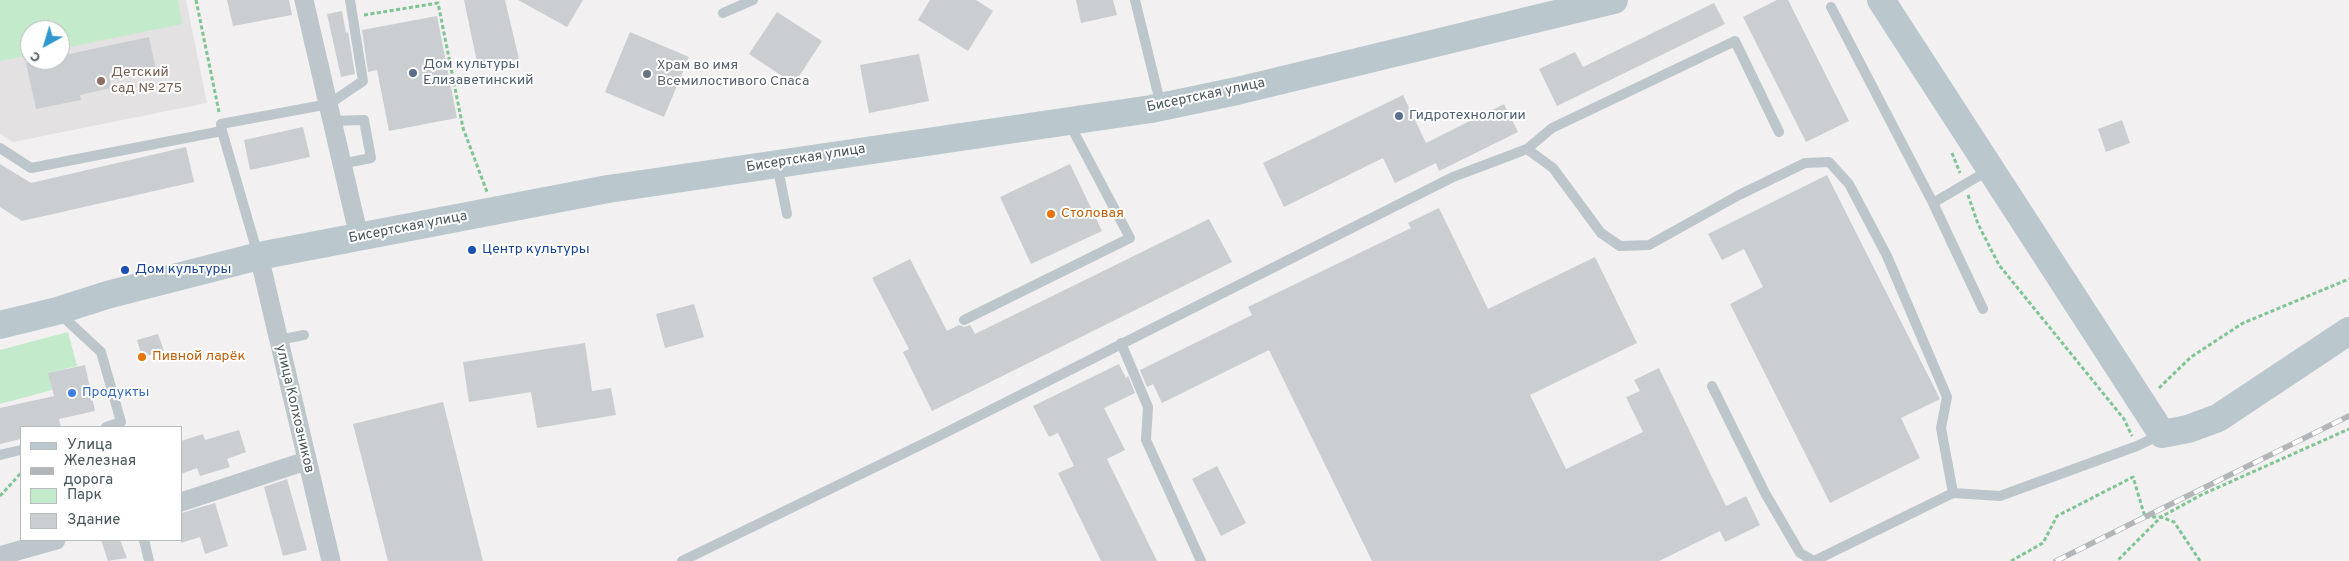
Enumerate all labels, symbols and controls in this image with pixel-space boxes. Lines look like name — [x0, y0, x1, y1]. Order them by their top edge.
north arrow — [20, 20, 70, 70]
text: С — [27, 47, 45, 66]
place label: Дом культуры Елизаветинский — [423, 57, 533, 90]
place label: Храм во имя Всемилостивого Спаса — [657, 58, 809, 90]
place label: Детский сад № 275 — [111, 65, 182, 98]
marker: Дом культуры Елизаветинский — [407, 67, 419, 79]
marker: Храм во имя Всемилостивого Спаса — [641, 68, 653, 80]
marker: Детский сад № 275 — [95, 75, 107, 87]
street label: Бисертская улица — [1145, 75, 1267, 117]
place label: Гидротехнологии — [1409, 108, 1526, 124]
marker: Гидротехнологии — [1393, 110, 1405, 122]
street label: Бисертская улица — [745, 141, 867, 177]
place label: Столовая — [1061, 206, 1124, 222]
street label: Бисертская улица — [347, 208, 469, 248]
marker: Столовая — [1045, 208, 1057, 220]
place label: Центр культуры — [482, 242, 590, 258]
marker: Центр культуры — [466, 244, 478, 256]
place label: Дом культуры — [135, 262, 231, 278]
marker: Дом культуры — [119, 264, 131, 276]
street label: улица Колхозников — [271, 343, 317, 475]
place label: Пивной ларёк — [152, 349, 245, 365]
marker: Пивной ларёк — [136, 351, 148, 363]
place label: Продукты — [82, 385, 149, 401]
marker: Продукты — [66, 387, 78, 399]
legend — [20, 426, 182, 541]
text: Улица — [67, 436, 112, 455]
text: Железная дорога — [64, 452, 136, 490]
text: Парк — [67, 486, 102, 505]
text: Здание — [67, 511, 120, 530]

